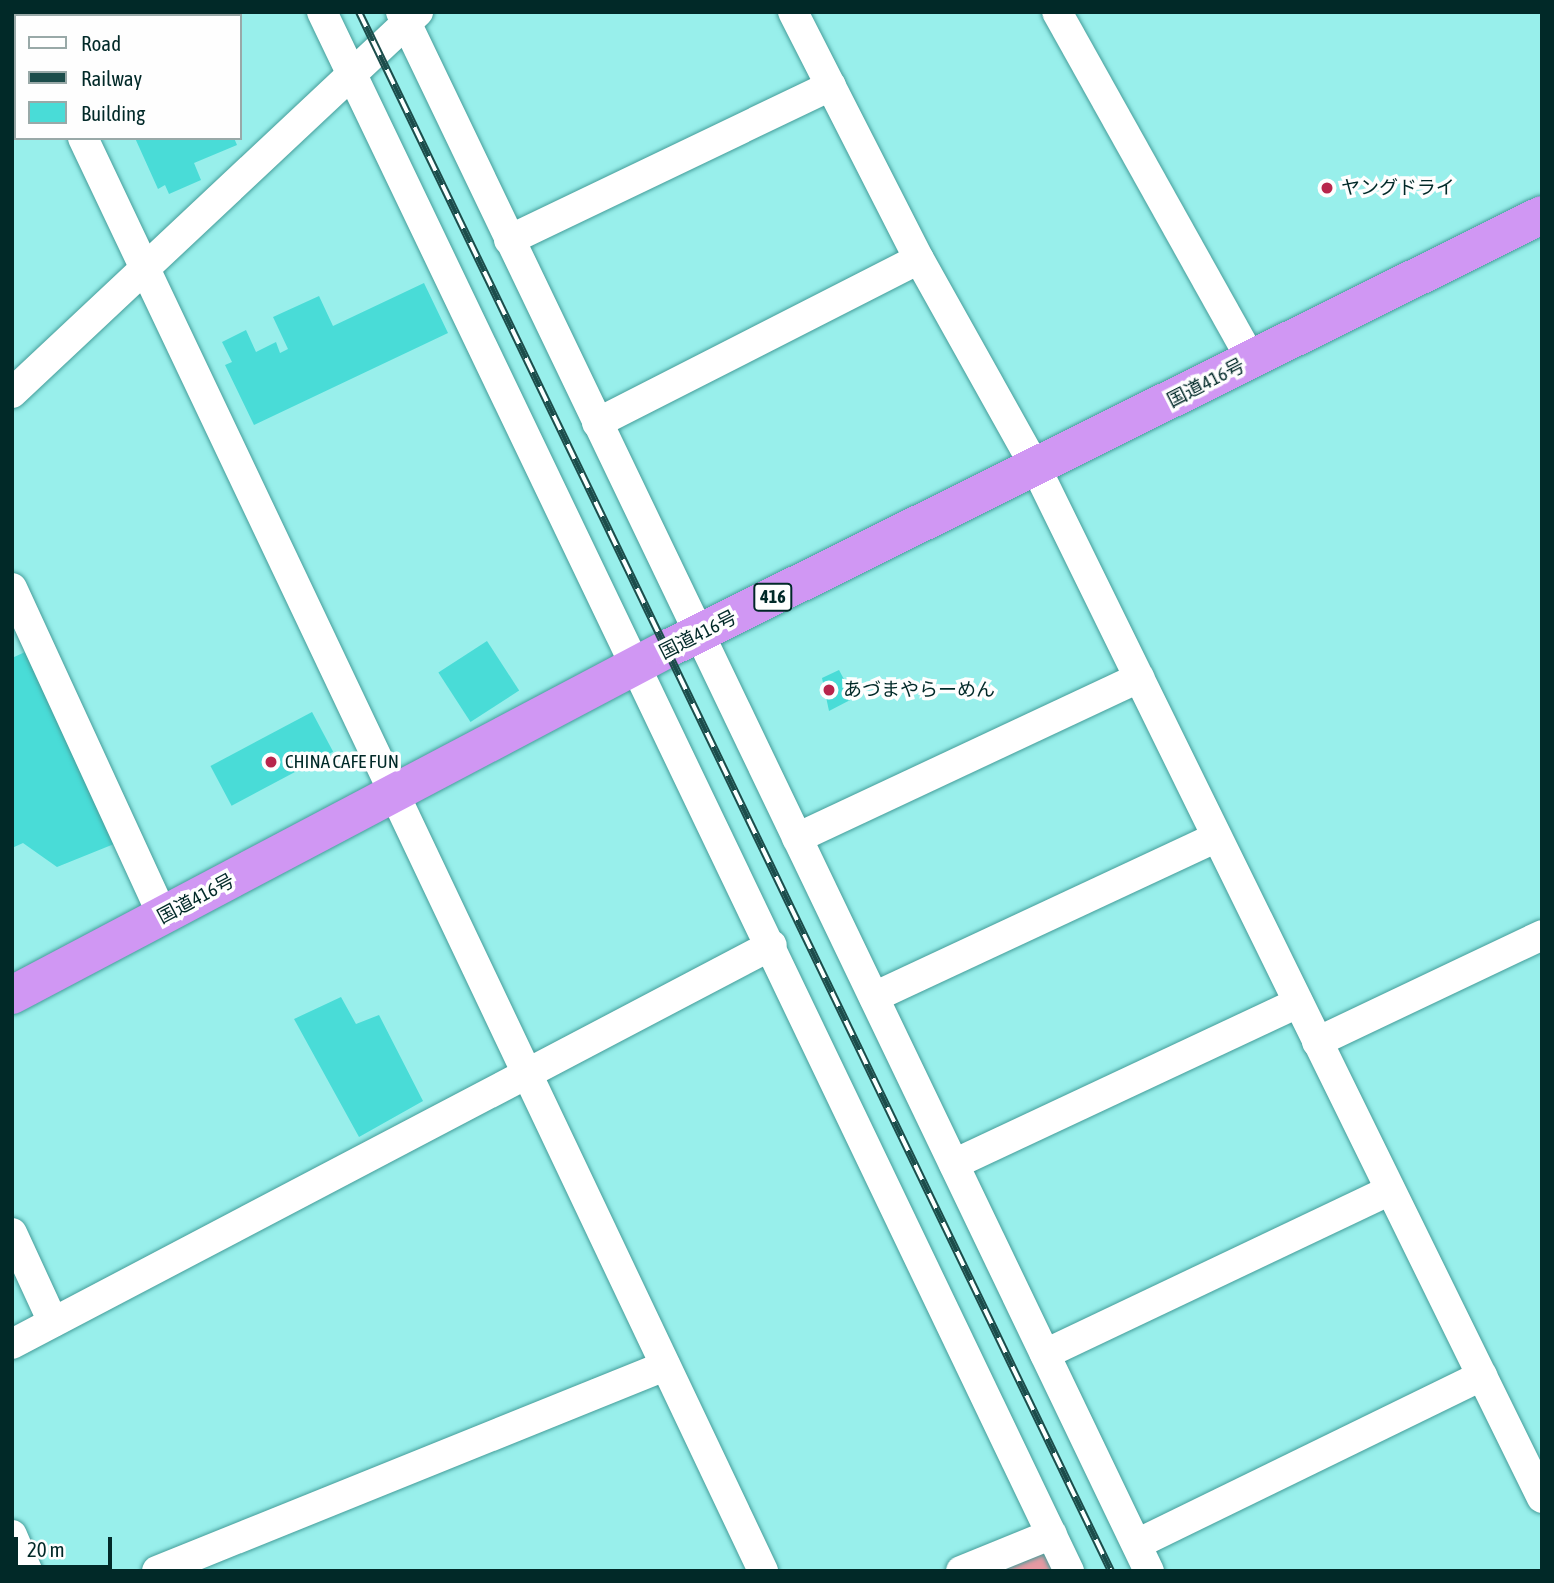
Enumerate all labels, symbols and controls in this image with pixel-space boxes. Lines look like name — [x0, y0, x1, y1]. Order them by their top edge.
legend — [14, 14, 242, 140]
text: Road — [81, 31, 121, 55]
text: Railway — [81, 66, 142, 90]
text: Building — [81, 101, 145, 125]
place label: ヤングドライ — [1341, 177, 1455, 199]
marker: ヤングドライ — [1319, 180, 1335, 196]
street label: 国道416号 — [1163, 354, 1249, 412]
road number: 416 — [752, 582, 794, 612]
street label: 国道416号 — [655, 606, 741, 664]
place label: あづまやらーめん — [843, 679, 995, 701]
marker: あづまやらーめん — [821, 682, 837, 698]
place label: CHINA CAFE FUN — [285, 751, 399, 773]
marker: CHINA CAFE FUN — [263, 754, 279, 770]
street label: 国道416号 — [154, 869, 238, 929]
scale bar — [18, 1524, 116, 1568]
text: 20 m — [27, 1537, 65, 1561]

